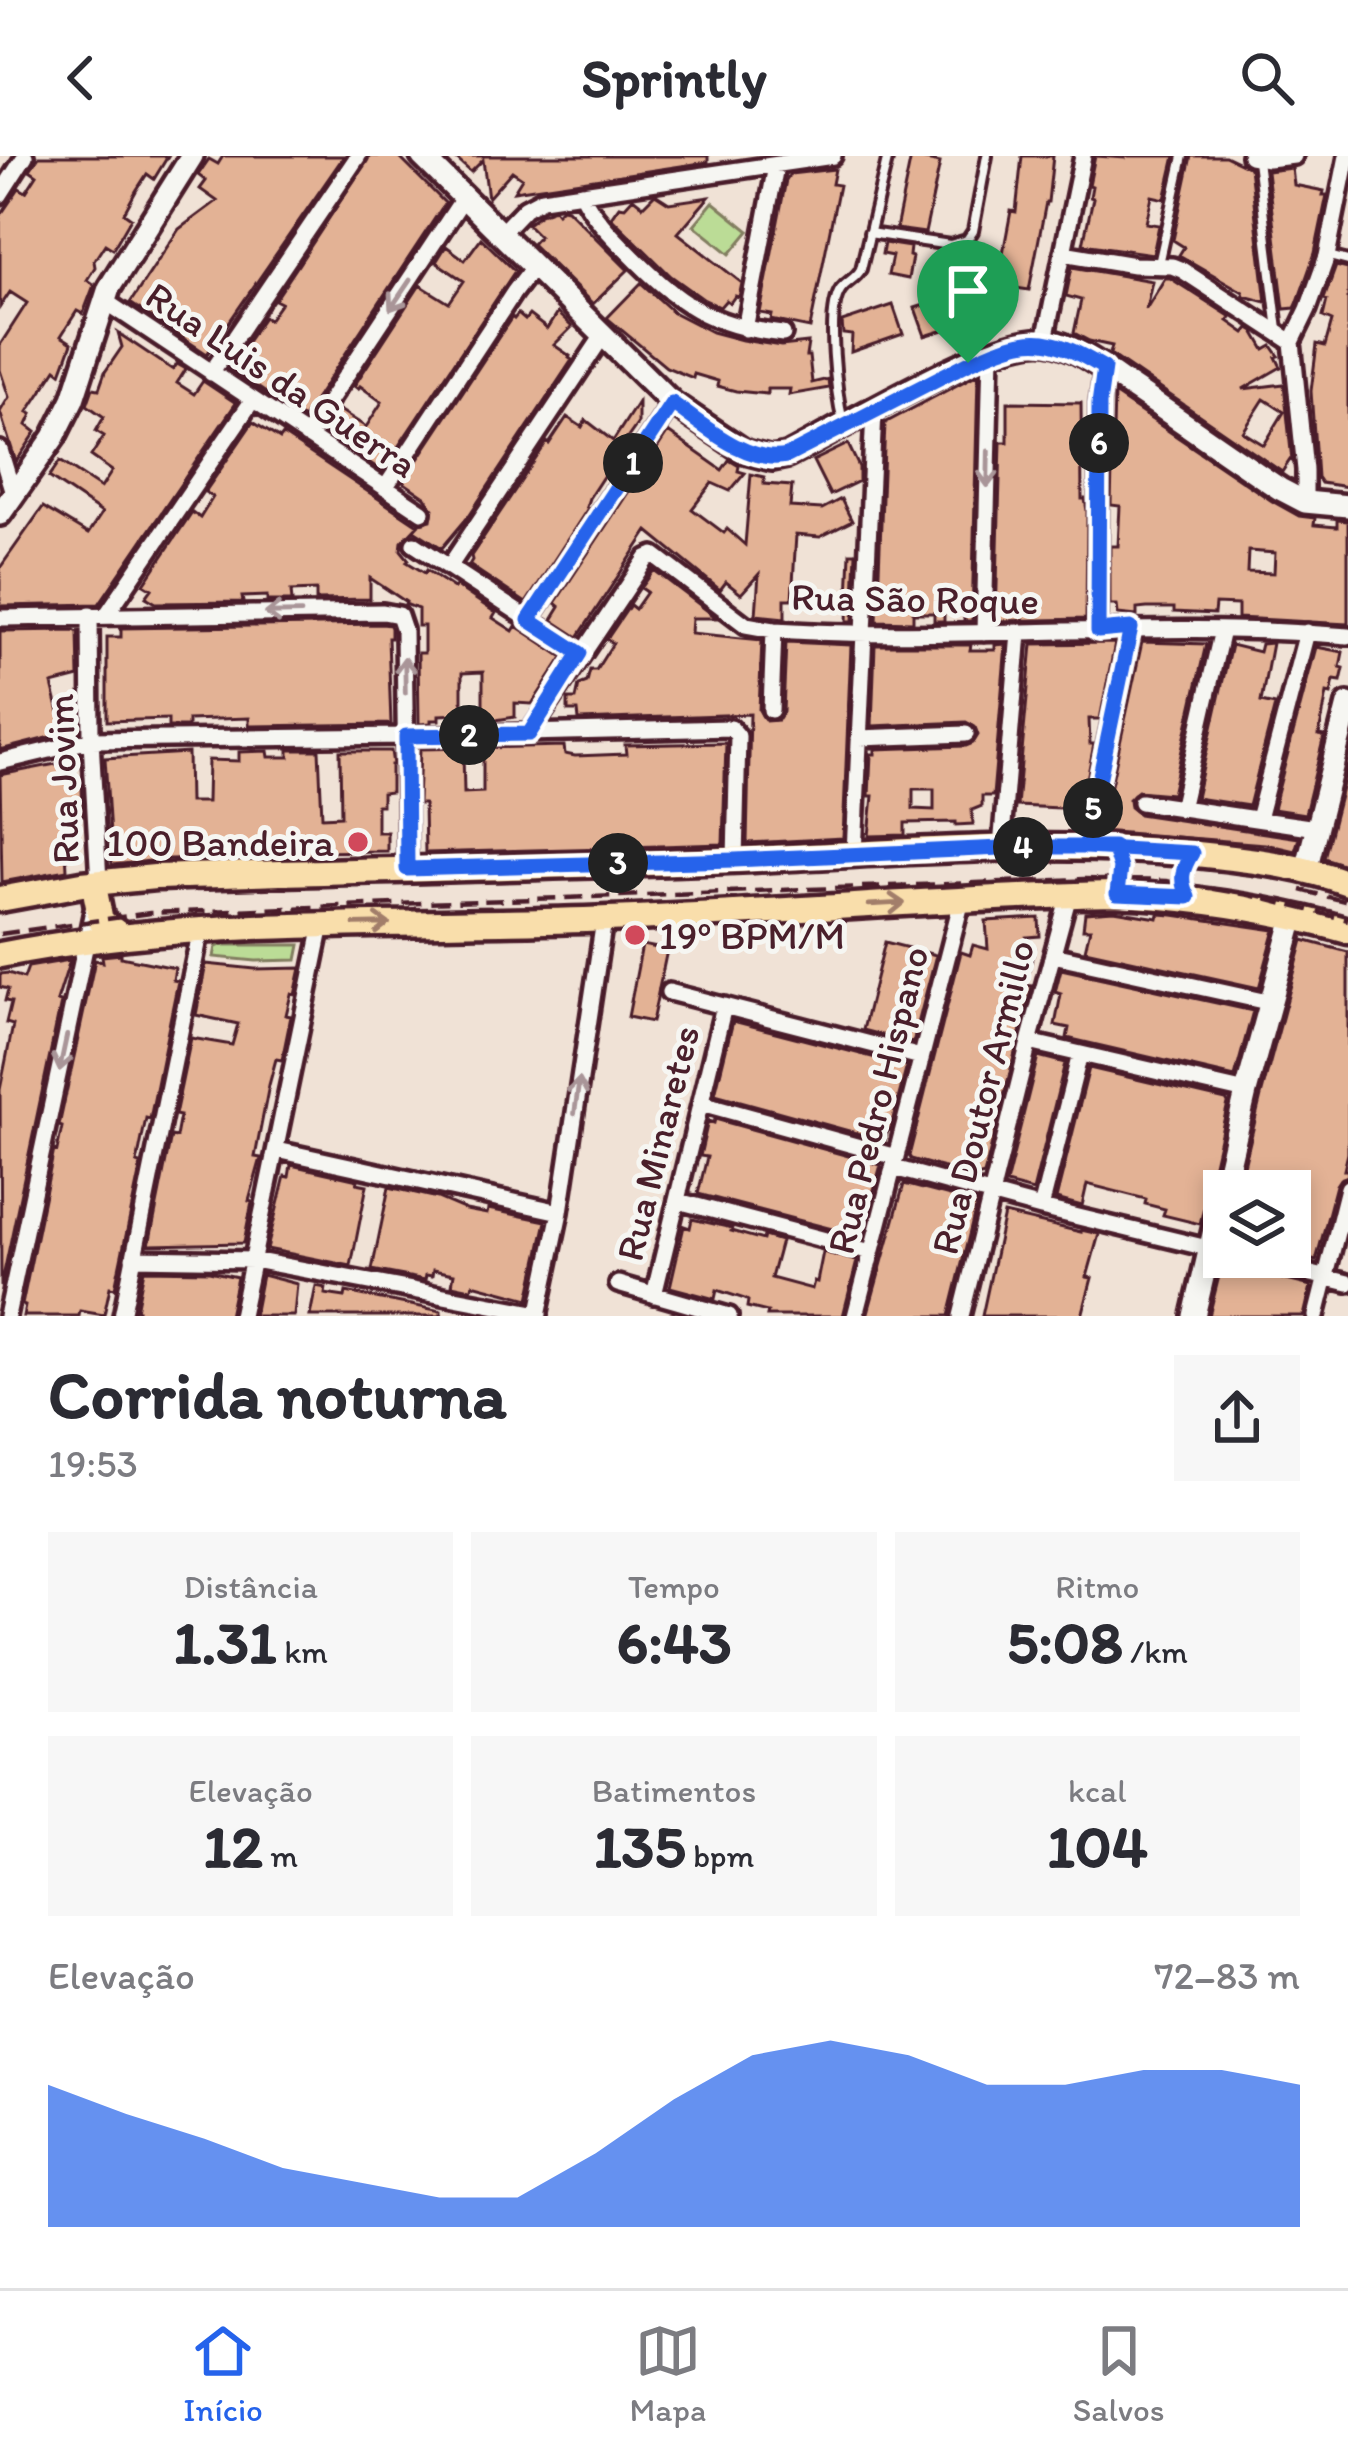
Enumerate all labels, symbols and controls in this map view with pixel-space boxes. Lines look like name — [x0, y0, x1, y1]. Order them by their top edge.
icon: back — [48, 45, 114, 111]
icon: search — [1234, 45, 1300, 111]
text: Sprintly — [582, 46, 766, 111]
pin — [917, 240, 1019, 363]
icon: arrive — [935, 258, 1001, 324]
street label: Rua Luis da Guerra — [137, 271, 426, 487]
one-way arrow — [387, 277, 412, 311]
pin: 6 — [1069, 413, 1129, 473]
text: 6 — [1090, 423, 1108, 462]
pin: 1 — [603, 433, 663, 493]
text: 1 — [625, 443, 641, 482]
one-way arrow — [977, 449, 999, 488]
street label: Rua São Roque — [791, 573, 1039, 624]
one-way arrow — [264, 602, 303, 624]
one-way arrow — [394, 656, 416, 695]
street label: Rua Jovim — [36, 693, 89, 865]
pin: 2 — [439, 705, 499, 765]
text: 2 — [460, 715, 478, 754]
pin: 5 — [1063, 778, 1123, 838]
text: 5 — [1084, 788, 1102, 827]
pin: 4 — [993, 817, 1053, 877]
place label: 100 Bandeira — [106, 819, 334, 866]
text: 4 — [1013, 827, 1033, 866]
marker: 100 Bandeira — [345, 829, 371, 855]
pin: 3 — [588, 833, 648, 893]
text: 3 — [609, 843, 627, 882]
one-way arrow — [867, 893, 906, 916]
place label: 19º BPM/M — [659, 912, 845, 959]
one-way arrow — [352, 913, 391, 935]
marker: 19º BPM/M — [622, 922, 648, 948]
street label: Rua Doutor Armillo — [921, 935, 1044, 1259]
street label: Rua Pedro Hispano — [817, 941, 938, 1259]
street label: Rua Minaretes — [606, 1021, 709, 1266]
one-way arrow — [50, 1034, 73, 1072]
one-way arrow — [567, 1077, 590, 1116]
map controls — [1203, 1170, 1311, 1278]
button: layers — [1203, 1170, 1311, 1278]
text: Corrida noturna — [48, 1355, 506, 1435]
button: share — [1174, 1355, 1300, 1481]
text: 19:53 — [48, 1440, 138, 1487]
text: Distância — [184, 1567, 318, 1606]
text: Tempo — [628, 1567, 720, 1606]
text: Ritmo — [1055, 1567, 1139, 1606]
text: 1.31 — [174, 1606, 277, 1678]
text: 6:43 — [616, 1606, 732, 1678]
text: 5:08 — [1007, 1606, 1123, 1678]
text: km — [277, 1632, 328, 1671]
text: /km — [1123, 1632, 1188, 1671]
text: Elevação — [189, 1771, 313, 1810]
text: Batimentos — [592, 1771, 756, 1810]
text: kcal — [1068, 1771, 1127, 1810]
text: 12 — [203, 1810, 263, 1882]
text: 135 — [594, 1810, 686, 1882]
text: 104 — [1047, 1810, 1148, 1882]
text: m — [263, 1836, 298, 1875]
text: bpm — [686, 1836, 754, 1875]
text: Elevação — [48, 1952, 195, 1999]
text: 72–83 m — [1154, 1952, 1300, 1999]
tab: Início — [183, 2318, 263, 2429]
tab: Mapa — [629, 2318, 706, 2429]
tab: Salvos — [1073, 2318, 1165, 2429]

